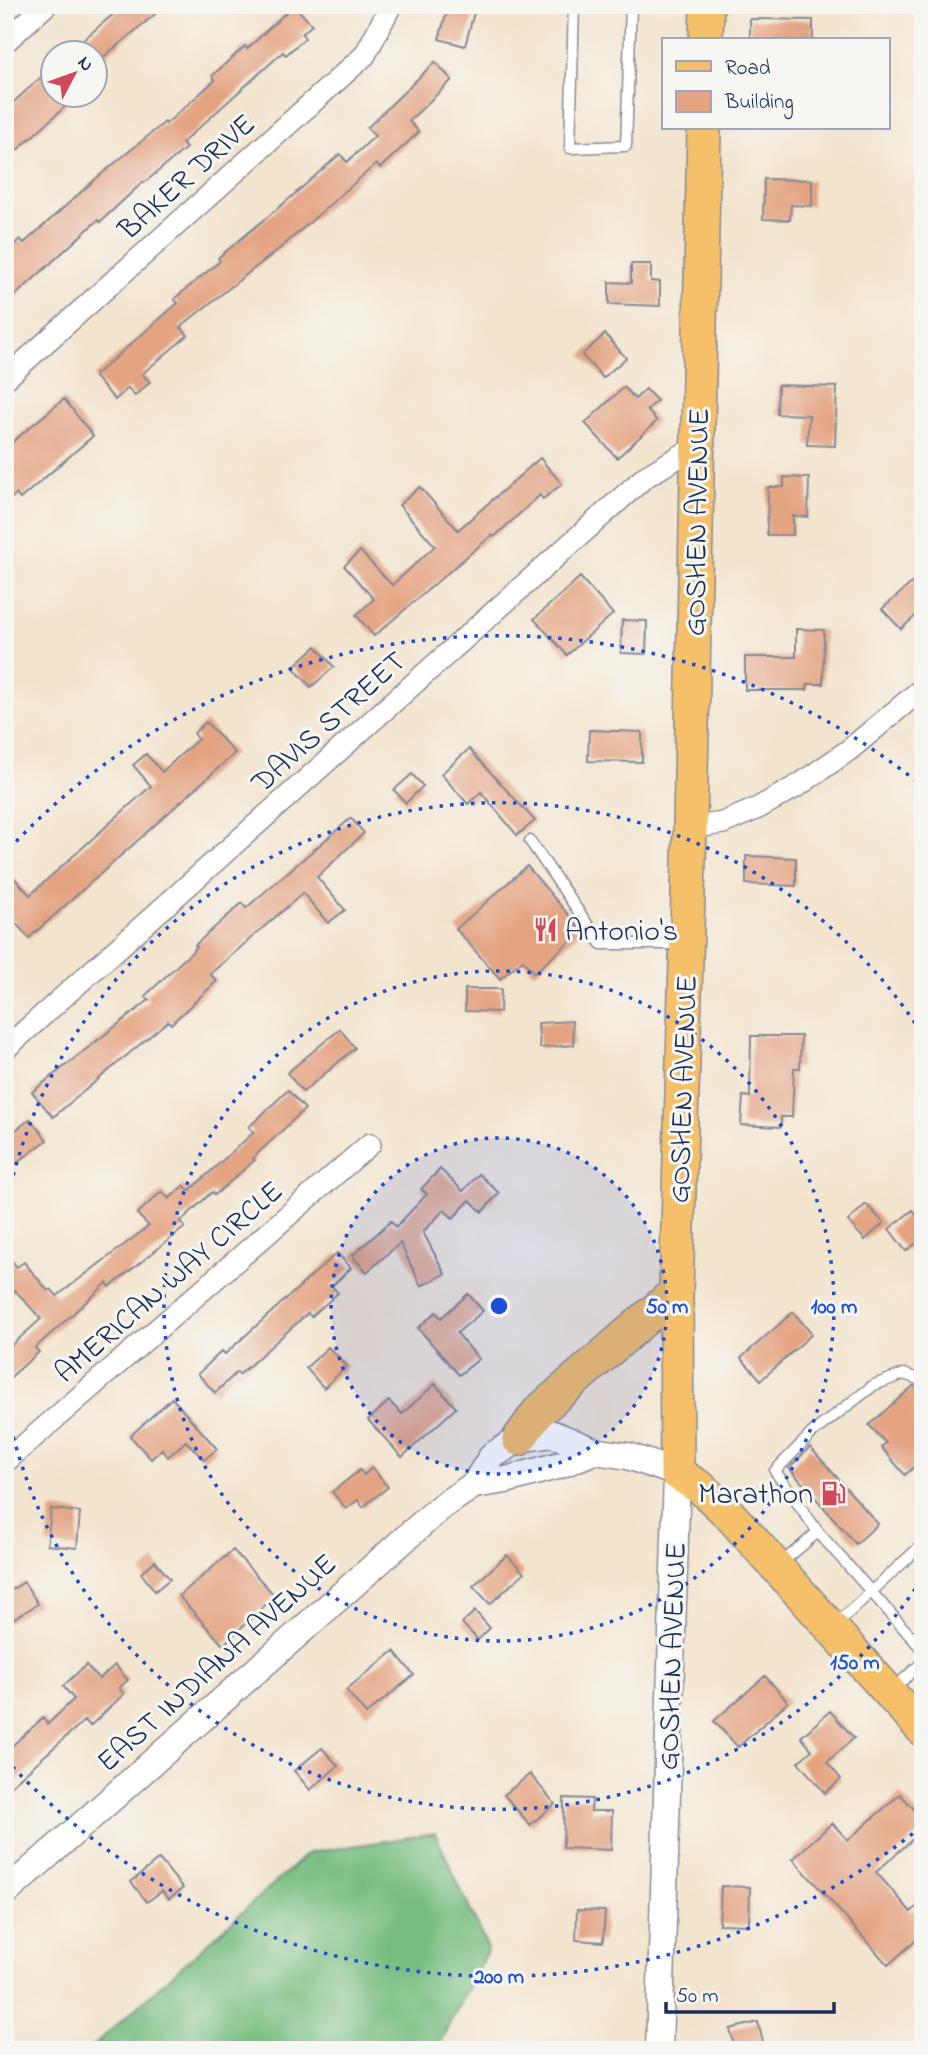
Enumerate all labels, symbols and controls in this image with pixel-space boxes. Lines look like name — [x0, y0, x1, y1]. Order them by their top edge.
north arrow — [38, 38, 108, 108]
legend — [662, 38, 890, 130]
text: N — [71, 51, 99, 78]
text: Road — [725, 54, 771, 84]
text: Building — [724, 88, 794, 120]
street label: BAKER DRIVE — [109, 104, 267, 253]
street label: GOSHEN AVENUE — [675, 407, 723, 637]
street label: DAVIS STREET — [242, 642, 417, 805]
place label: Antonio's — [565, 911, 678, 955]
restaurant icon: Antonio's — [531, 916, 559, 944]
street label: GOSHEN AVENUE — [659, 974, 711, 1204]
street label: AMERICAN WAY CIRCLE — [46, 1171, 294, 1395]
text: 50 m — [646, 1293, 688, 1323]
text: 100 m — [811, 1293, 857, 1323]
centre of rings — [487, 1294, 511, 1318]
place label: Marathon — [698, 1474, 813, 1518]
fuel station icon: Marathon — [819, 1479, 847, 1507]
street label: GOSHEN AVENUE — [648, 1541, 700, 1771]
street label: EAST INDIANA AVENUE — [88, 1544, 348, 1784]
text: 150 m — [830, 1649, 880, 1679]
text: 200 m — [473, 1963, 524, 1993]
scale bar — [666, 1971, 834, 2015]
text: 50 m — [676, 1982, 719, 2012]

